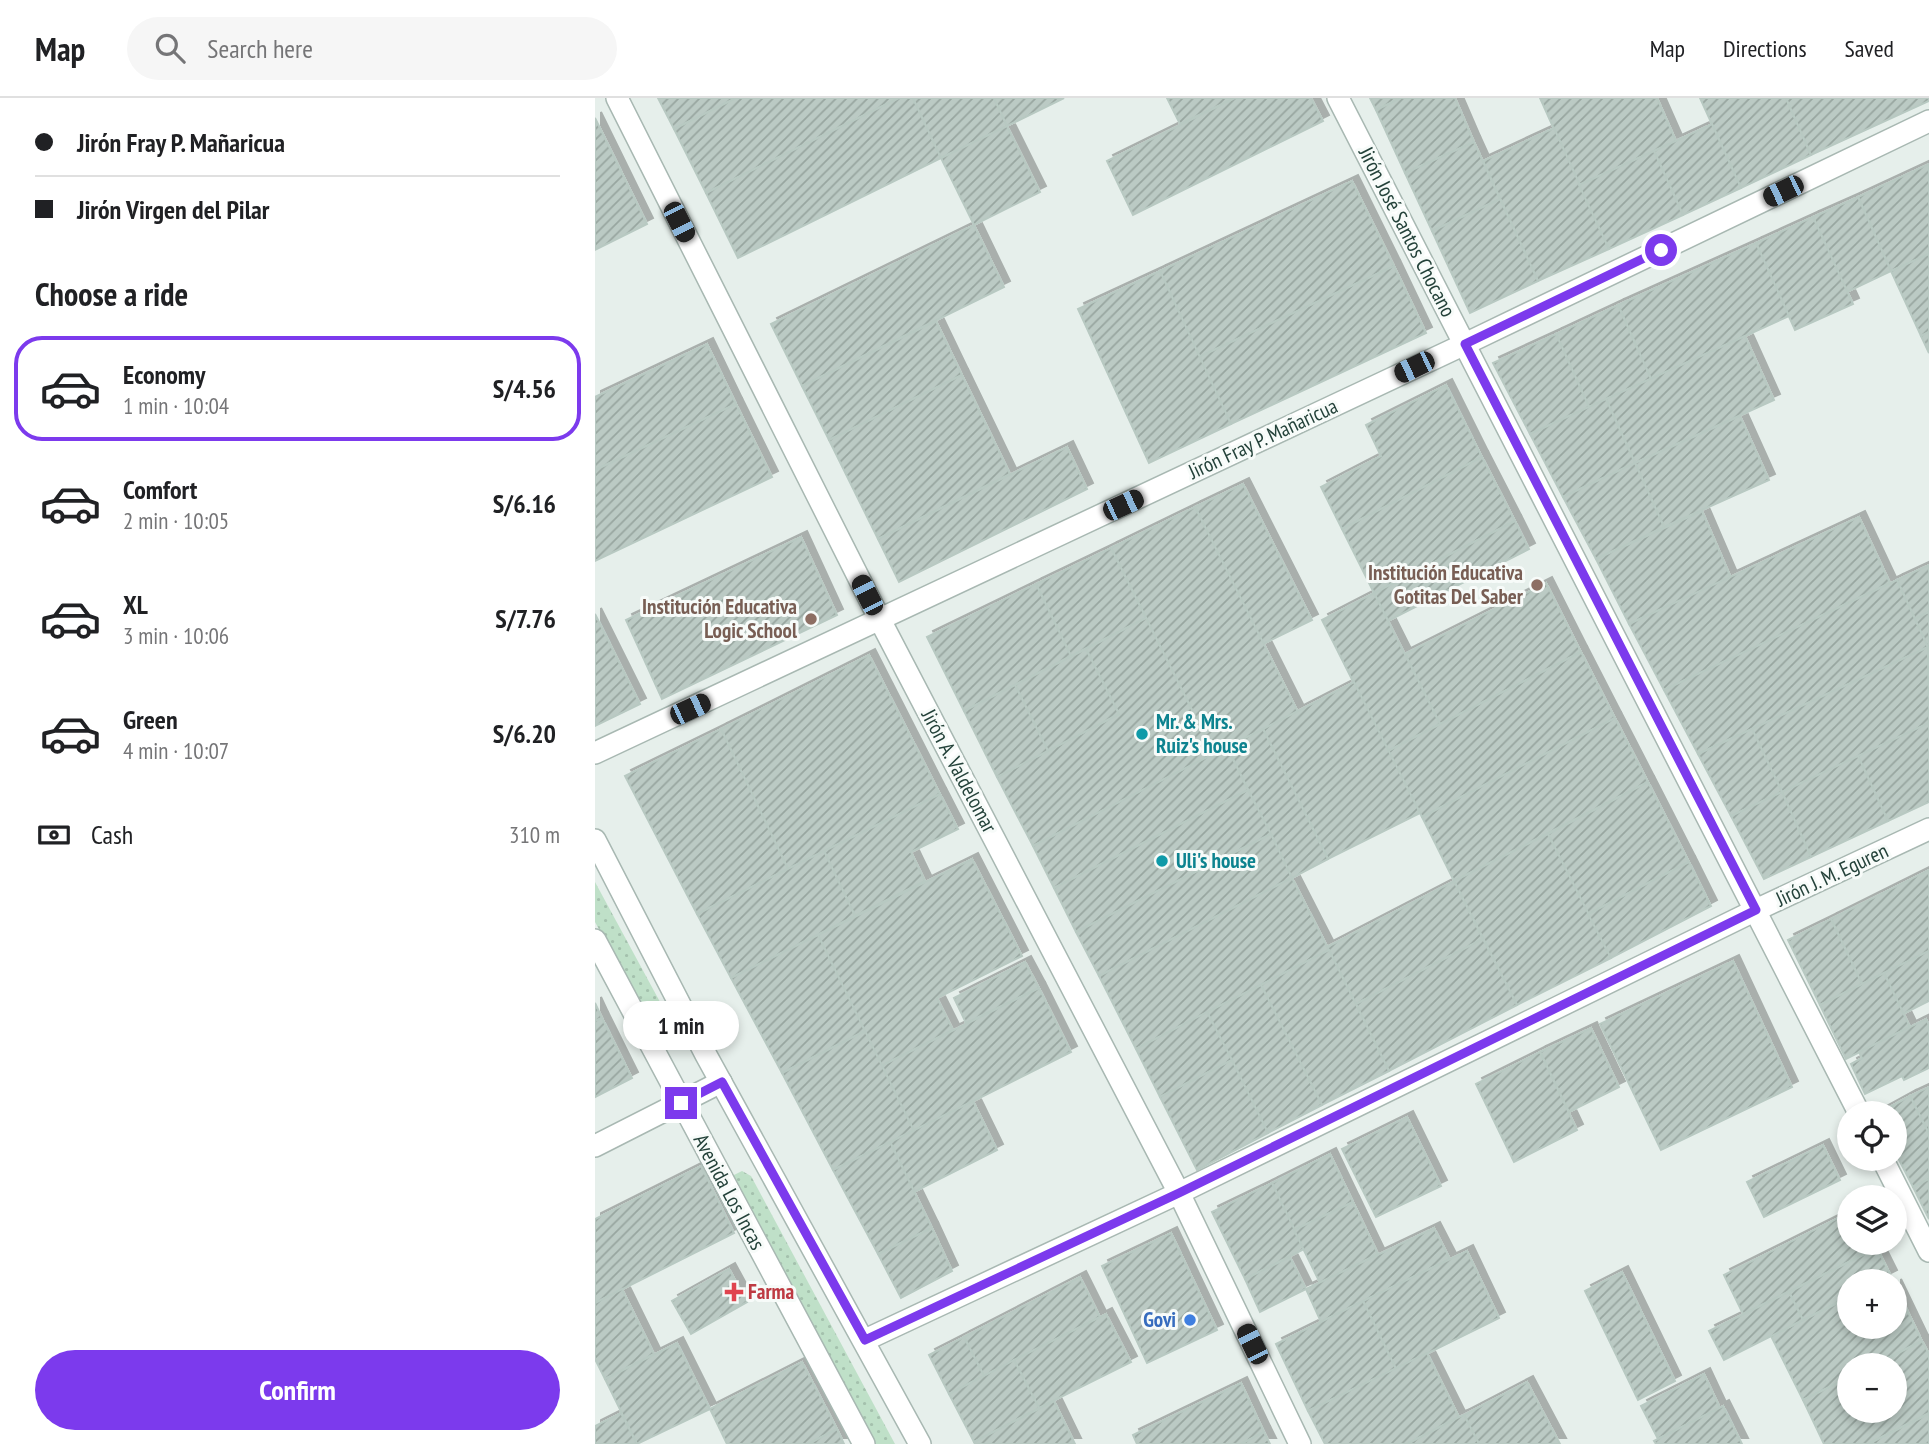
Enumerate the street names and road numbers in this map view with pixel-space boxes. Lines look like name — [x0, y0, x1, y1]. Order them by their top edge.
street label: Jirón José Santos Chocano — [1352, 141, 1462, 321]
street label: Jirón Fray P. Mañaricua — [1183, 392, 1342, 485]
street label: Jirón A. Valdelomar — [915, 704, 1003, 837]
street label: Jirón J. M. Eguren — [1770, 837, 1892, 913]
street label: Avenida Los Incas — [688, 1129, 771, 1254]

